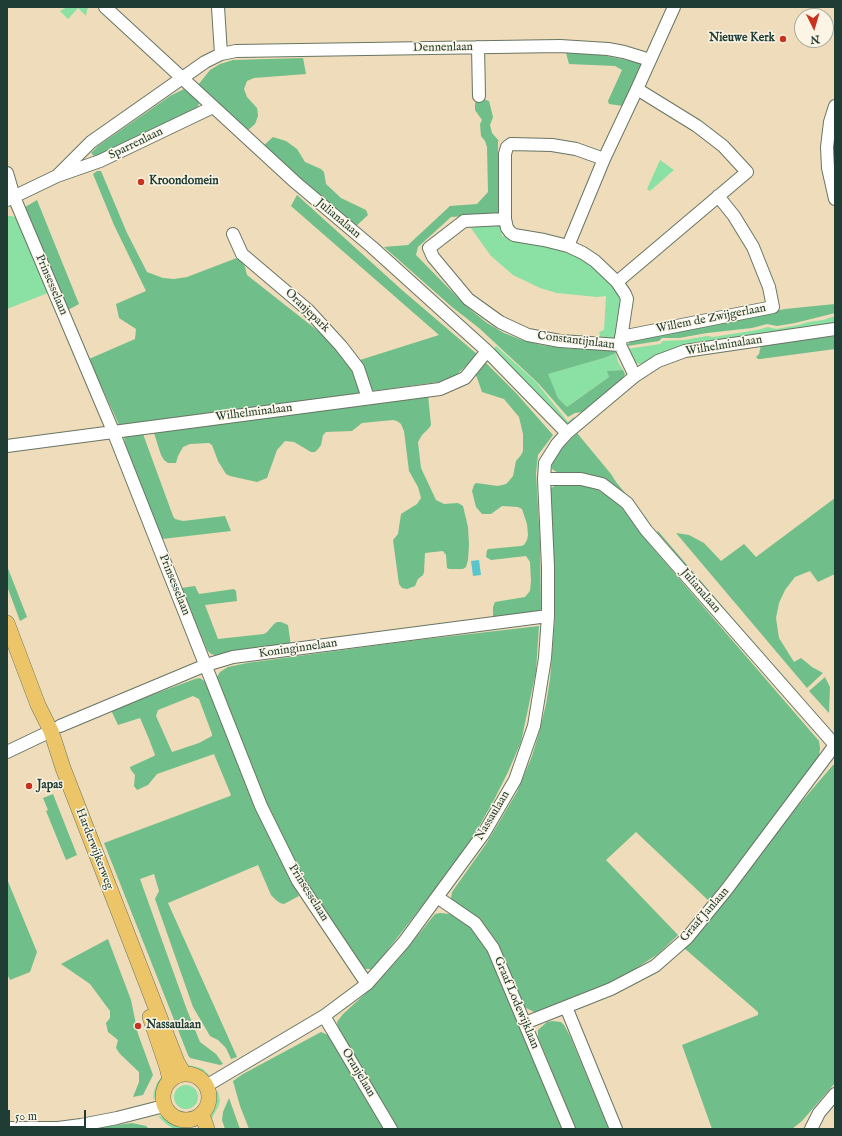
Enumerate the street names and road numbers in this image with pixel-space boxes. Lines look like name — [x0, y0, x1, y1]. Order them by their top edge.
street label: Dennenlaan — [413, 40, 473, 56]
street label: Sparrenlaan — [107, 125, 165, 163]
street label: Julianalaan — [313, 196, 363, 242]
street label: Prinsesselaan — [32, 252, 70, 318]
street label: Oranjepark — [282, 286, 332, 336]
street label: Willem de Zwijgerlaan — [655, 301, 767, 337]
street label: Constantijnlaan — [536, 329, 616, 353]
street label: Wilhelminalaan — [685, 333, 763, 359]
street label: Wilhelminalaan — [215, 401, 293, 425]
street label: Prinsesselaan — [155, 552, 193, 618]
street label: Julianalaan — [677, 566, 723, 616]
street label: Koninginnelaan — [258, 636, 338, 662]
street label: Nassaulaan — [473, 789, 513, 843]
street label: Harderwijkerweg — [72, 806, 116, 892]
street label: Prinsesselaan — [285, 862, 331, 924]
street label: Graaf Janlaan — [677, 885, 733, 945]
street label: Graaf Lodewijklaan — [490, 955, 542, 1051]
street label: Oranjelaan — [338, 1046, 378, 1100]

